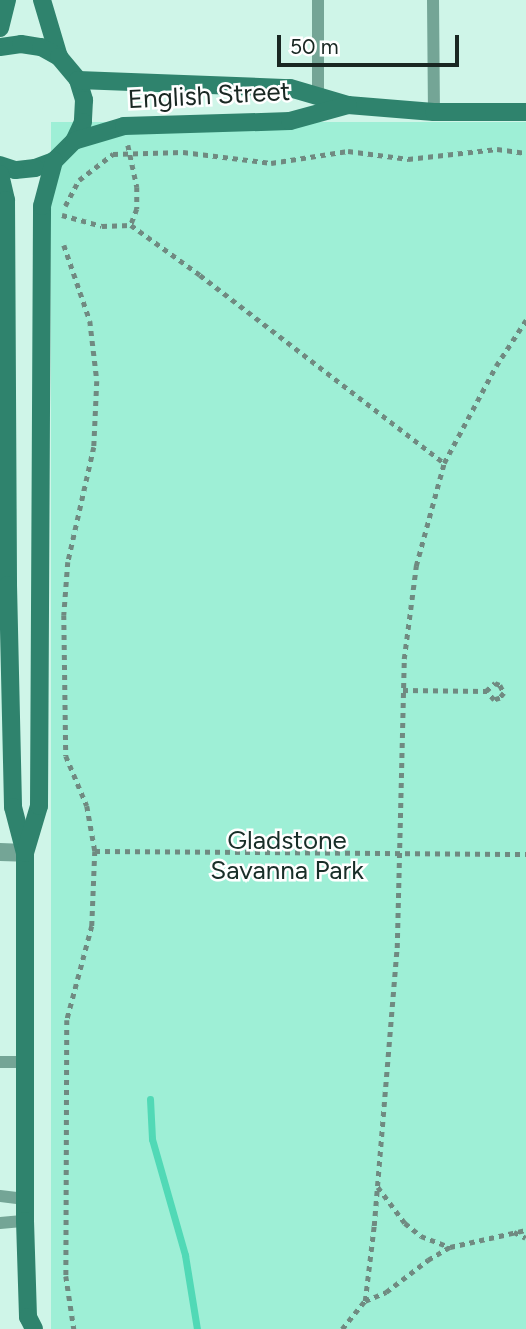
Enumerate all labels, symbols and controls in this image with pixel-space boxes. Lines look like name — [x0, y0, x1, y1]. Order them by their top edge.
scale bar — [281, 21, 463, 65]
text: 50 m — [290, 34, 339, 59]
street label: English Street — [127, 76, 291, 116]
park label: Gladstone Savanna Park — [210, 825, 364, 886]

